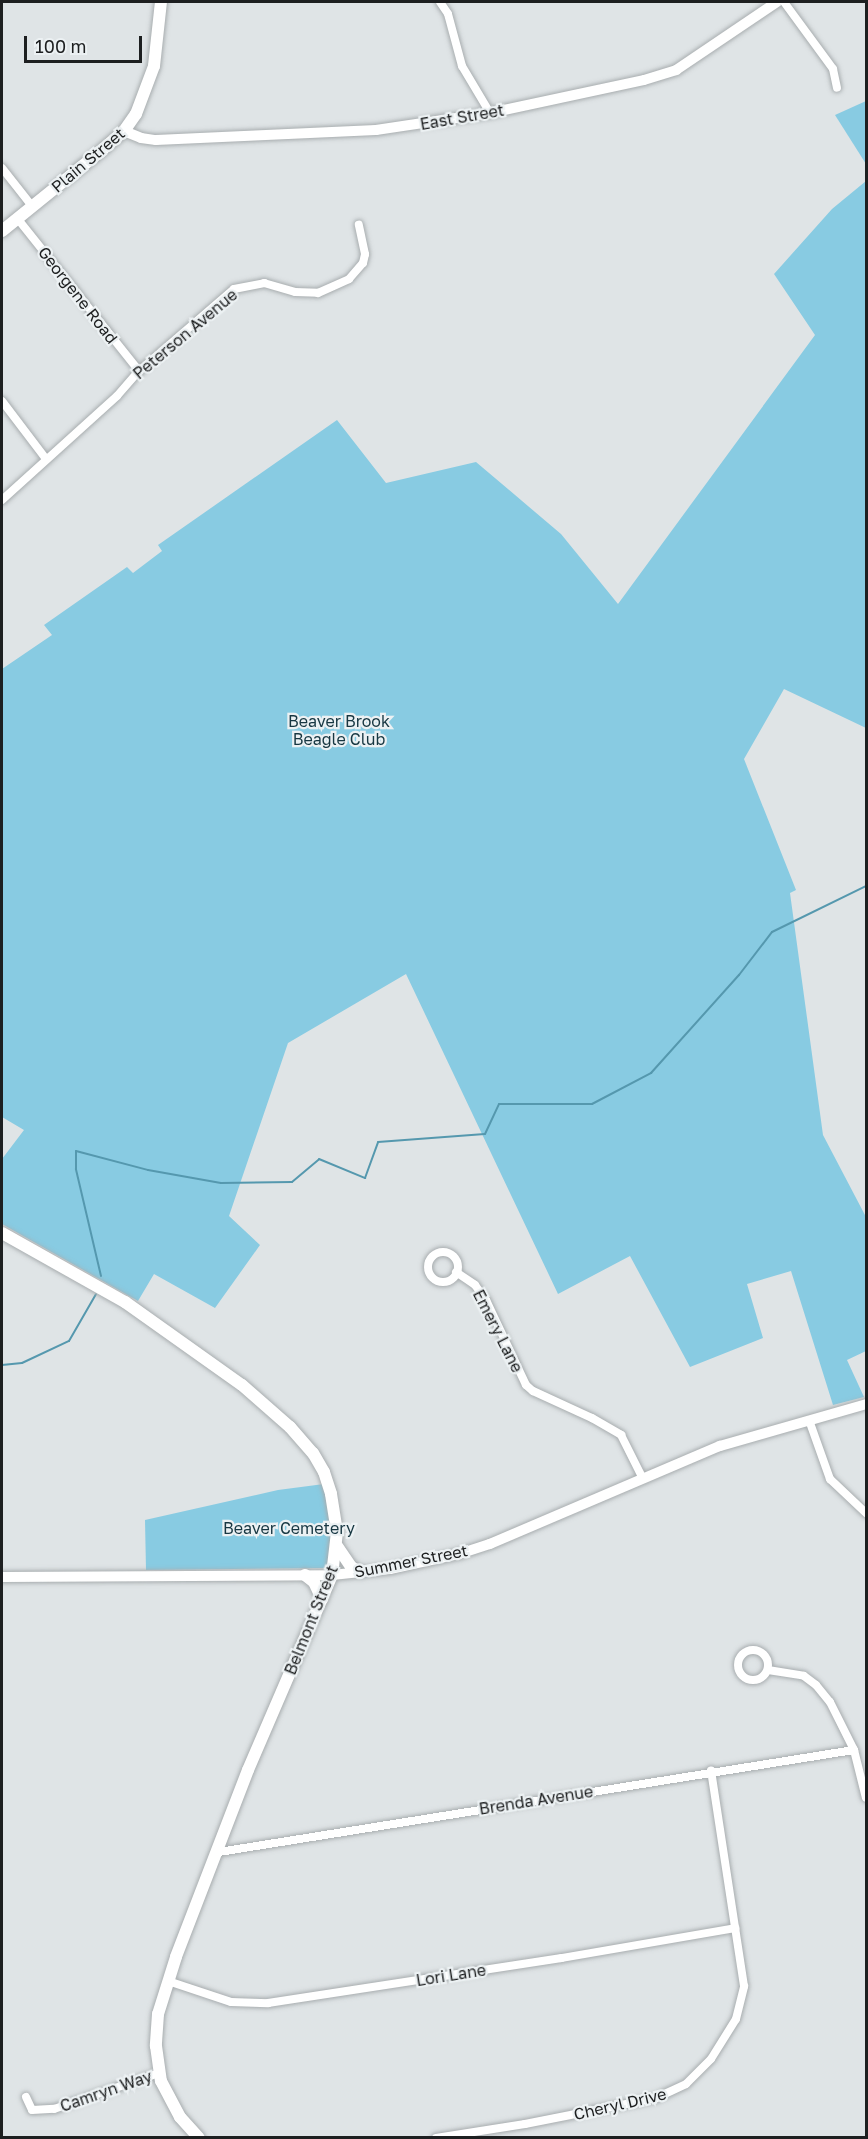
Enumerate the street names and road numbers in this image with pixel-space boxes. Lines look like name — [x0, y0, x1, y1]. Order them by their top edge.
street label: East Street — [419, 100, 505, 134]
street label: Plain Street — [47, 124, 129, 196]
street label: Georgene Road — [34, 243, 122, 347]
street label: Peterson Avenue — [129, 285, 241, 383]
street label: Emery Lane — [469, 1286, 527, 1376]
street label: Summer Street — [353, 1541, 469, 1581]
street label: Belmont Street — [280, 1562, 342, 1678]
street label: Brenda Avenue — [478, 1782, 594, 1818]
street label: Lori Lane — [415, 1960, 487, 1990]
street label: Camryn Way — [57, 2066, 155, 2116]
street label: Cheryl Drive — [572, 2084, 668, 2124]

